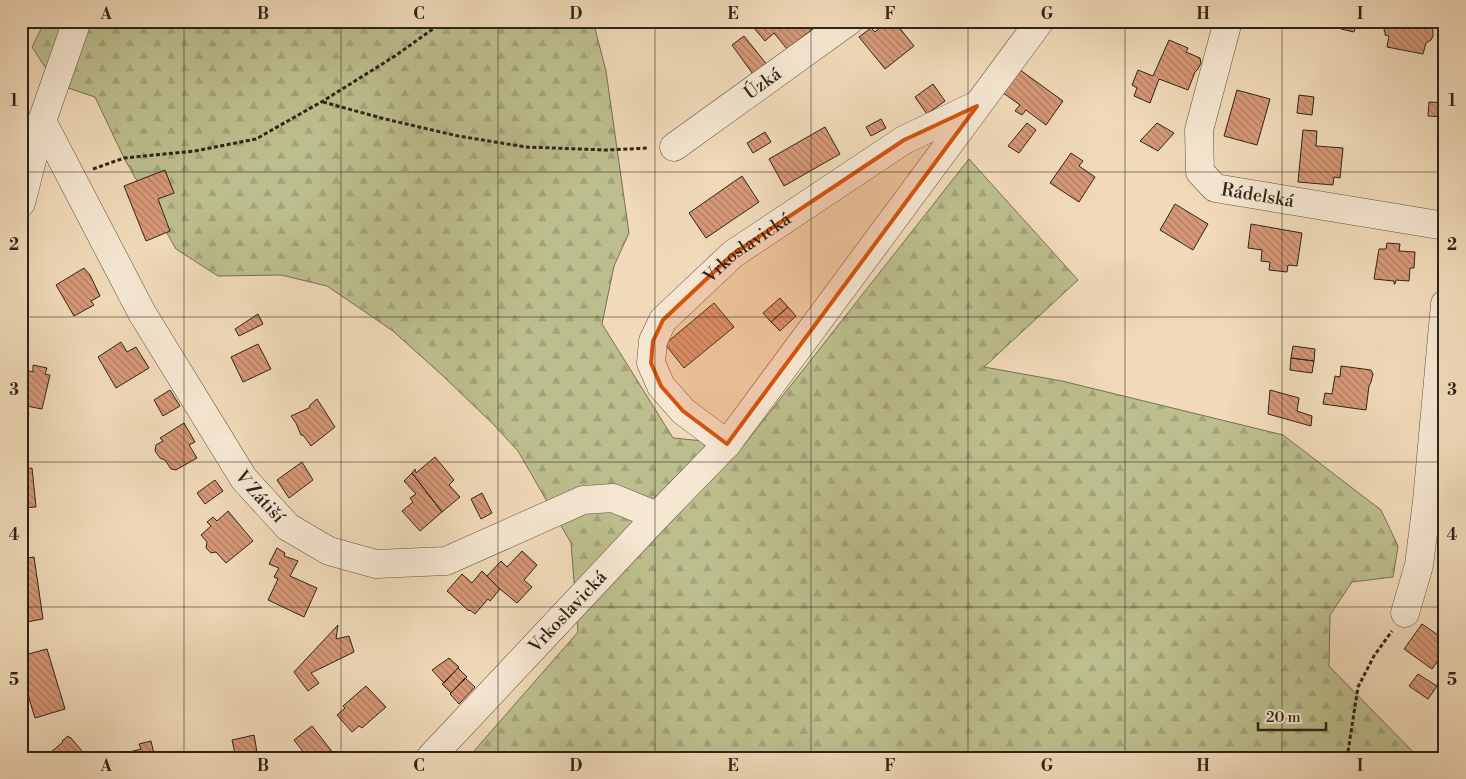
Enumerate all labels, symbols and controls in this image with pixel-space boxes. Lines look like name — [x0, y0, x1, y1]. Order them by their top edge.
text: A — [99, 4, 112, 24]
text: B — [257, 4, 269, 24]
text: C — [413, 4, 425, 24]
text: D — [570, 4, 583, 24]
text: E — [727, 4, 739, 24]
text: F — [884, 4, 896, 24]
text: G — [1041, 4, 1054, 24]
text: H — [1196, 4, 1210, 24]
text: I — [1357, 4, 1363, 24]
street label: Úzká — [740, 62, 787, 105]
text: 1 — [10, 91, 18, 111]
text: 1 — [1448, 91, 1456, 111]
street label: Rádelská — [1219, 178, 1297, 213]
street label: Vrkoslavická — [698, 207, 796, 289]
text: 2 — [9, 235, 19, 255]
text: 2 — [1447, 235, 1457, 255]
text: 3 — [9, 380, 19, 400]
text: 3 — [1447, 380, 1457, 400]
street label: V Zátiší — [229, 465, 290, 529]
text: 4 — [9, 525, 20, 545]
text: 4 — [1447, 525, 1458, 545]
street label: Vrkoslavická — [523, 565, 612, 658]
text: 5 — [9, 670, 19, 690]
text: 5 — [1447, 670, 1457, 690]
scale bar — [1258, 699, 1326, 731]
text: 20 m — [1266, 708, 1301, 727]
text: A — [99, 756, 112, 776]
text: B — [257, 756, 269, 776]
text: C — [413, 756, 425, 776]
text: D — [570, 756, 583, 776]
text: E — [727, 756, 739, 776]
text: F — [884, 756, 896, 776]
text: G — [1041, 756, 1054, 776]
text: H — [1196, 756, 1210, 776]
text: I — [1357, 756, 1363, 776]

